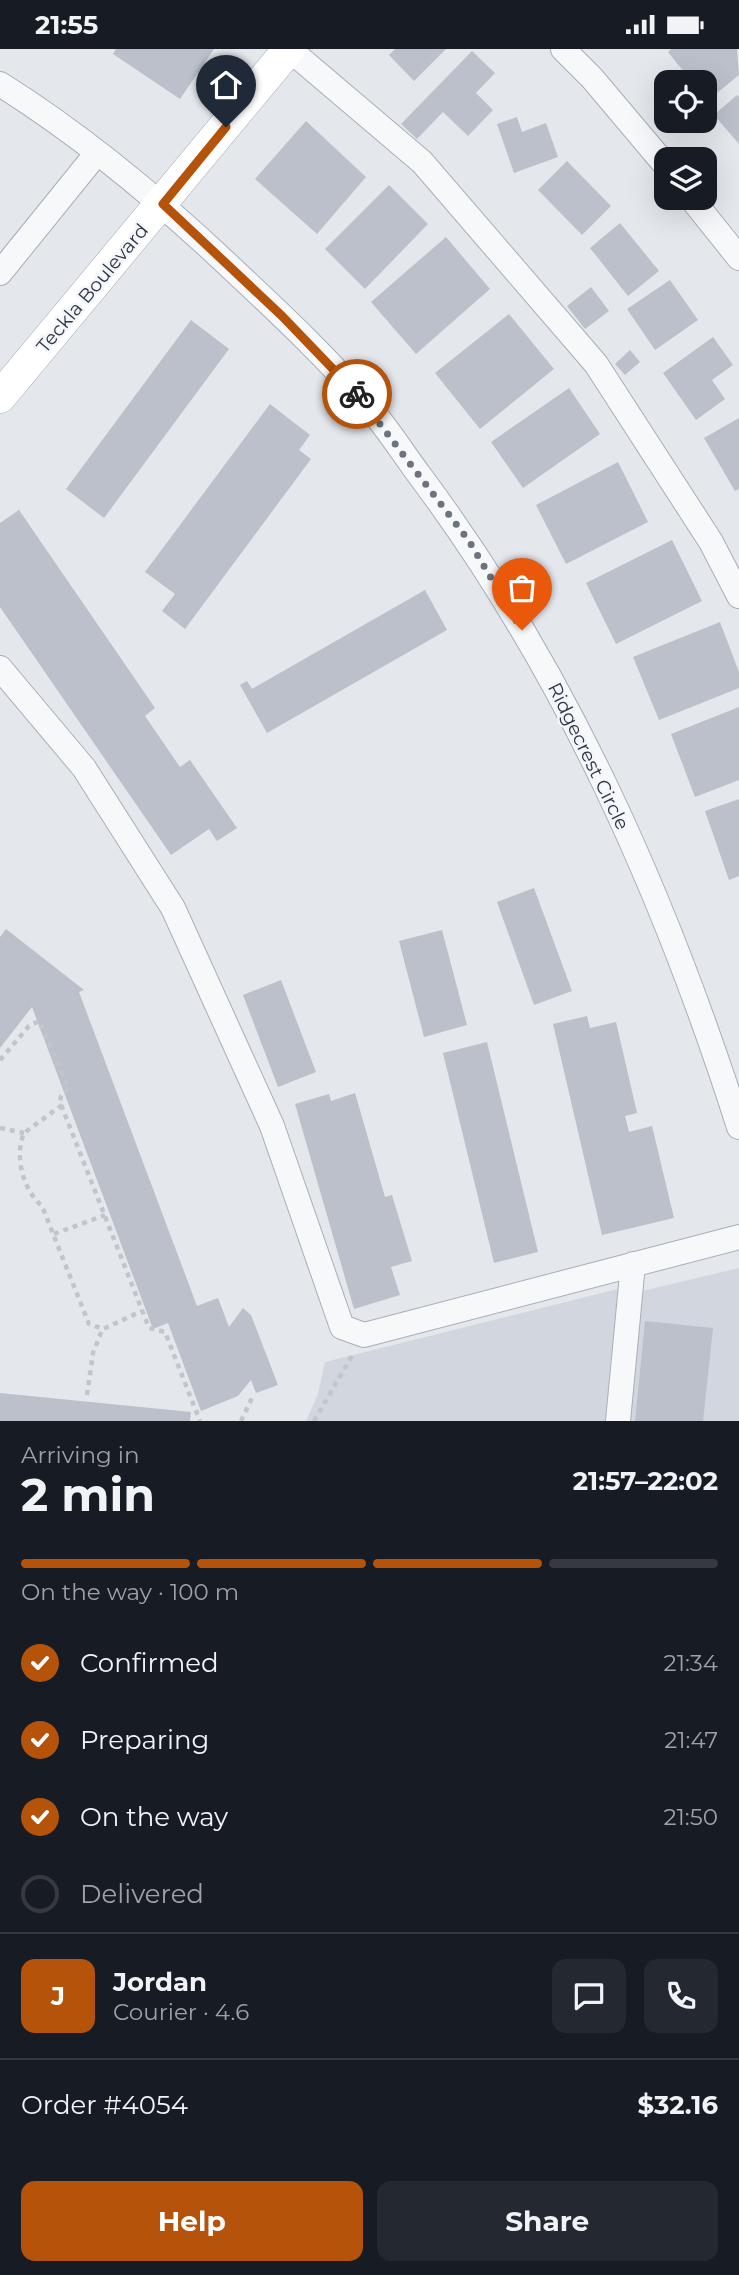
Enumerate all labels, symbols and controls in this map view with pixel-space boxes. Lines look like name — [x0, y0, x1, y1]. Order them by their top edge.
text: 21:55 — [35, 9, 98, 41]
pin — [196, 55, 256, 127]
icon: home — [207, 66, 245, 104]
map controls — [654, 70, 717, 210]
button: locate — [654, 70, 717, 133]
button: layers — [654, 147, 717, 210]
street label: Teckla Boulevard — [32, 219, 153, 358]
courier — [322, 359, 392, 429]
icon: bike — [338, 375, 376, 413]
pin — [492, 558, 552, 630]
icon: bag — [503, 569, 541, 607]
street label: Ridgecrest Circle — [543, 679, 634, 834]
text: Arriving in — [21, 1441, 140, 1469]
text: 21:57–22:02 — [573, 1465, 718, 1497]
text: 2 min — [21, 1466, 155, 1523]
text: On the way · 100 m — [21, 1578, 239, 1606]
icon: check — [21, 1644, 59, 1682]
text: Confirmed — [80, 1647, 219, 1679]
text: 21:34 — [664, 1649, 718, 1677]
icon: check — [21, 1721, 59, 1759]
text: Preparing — [80, 1724, 209, 1756]
text: 21:47 — [664, 1726, 718, 1754]
icon: check — [21, 1798, 59, 1836]
text: On the way — [80, 1801, 228, 1833]
text: 21:50 — [664, 1803, 718, 1831]
text: Delivered — [80, 1878, 204, 1910]
button: chat — [552, 1959, 626, 2033]
button: phone — [644, 1959, 718, 2033]
text: Jordan — [113, 1966, 207, 1998]
text: J — [51, 1980, 65, 2012]
text: Courier · 4.6 — [113, 1998, 249, 2026]
text: Order #4054 — [21, 2089, 188, 2121]
text: $32.16 — [638, 2089, 718, 2121]
button: Help — [21, 2181, 363, 2261]
button: Share — [377, 2181, 718, 2261]

